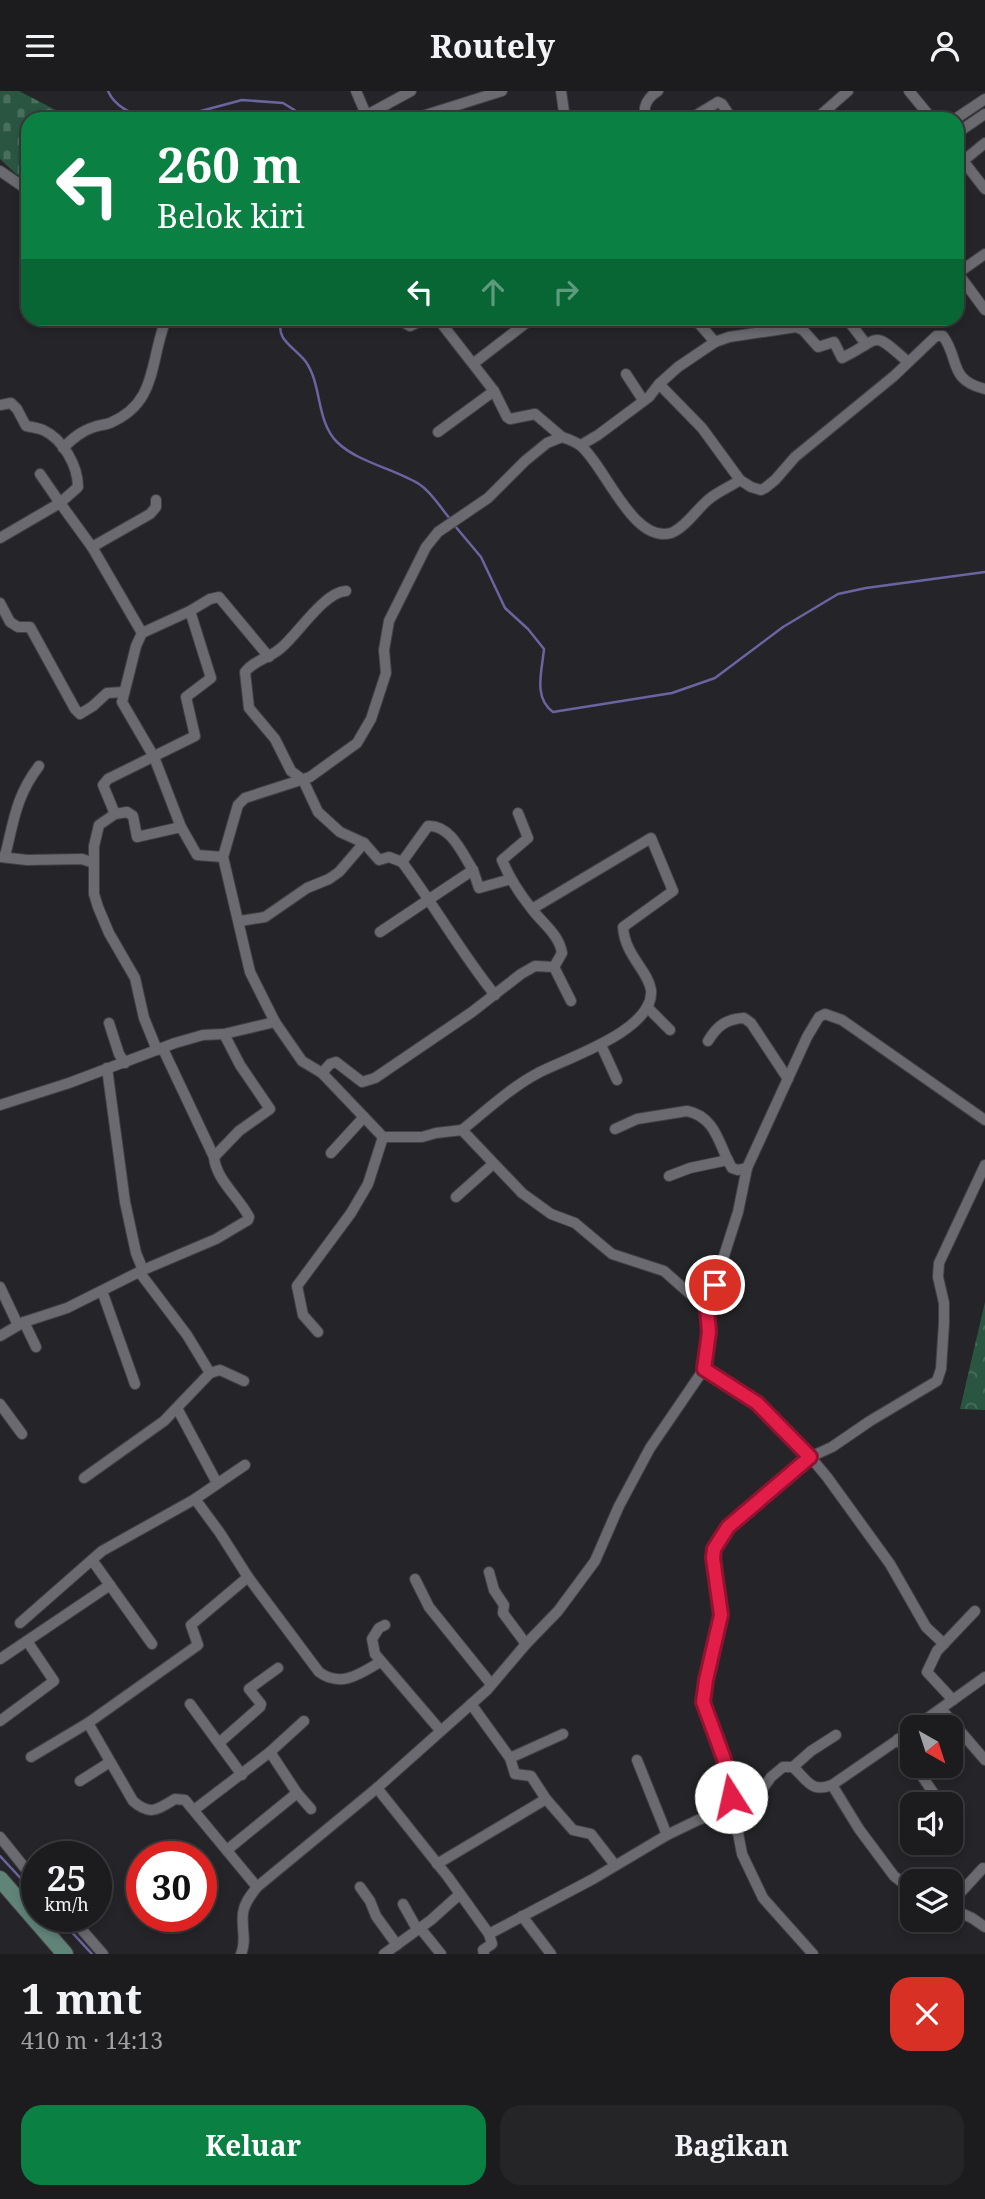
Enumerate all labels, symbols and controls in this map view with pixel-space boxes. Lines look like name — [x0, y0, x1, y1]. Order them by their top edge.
text: Routely — [430, 24, 555, 67]
icon: menu — [21, 27, 59, 65]
icon: person — [926, 27, 964, 65]
text: 260 m — [157, 131, 301, 197]
icon: left — [42, 140, 133, 231]
text: Belok kiri — [157, 194, 305, 237]
icon: left — [401, 273, 439, 311]
icon: ahead — [474, 273, 512, 311]
icon: right — [547, 273, 585, 311]
pin — [685, 1255, 745, 1315]
icon: arrive — [696, 1266, 734, 1304]
north arrow — [900, 1715, 962, 1778]
map controls — [900, 1715, 963, 1932]
position arrow — [694, 1760, 768, 1834]
button: sound — [900, 1792, 963, 1855]
speed limit sign: 30 — [126, 1841, 217, 1932]
text: 25 — [47, 1854, 86, 1901]
button: layers — [900, 1869, 963, 1932]
text: km/h — [44, 1892, 89, 1916]
text: 1 mnt — [21, 1969, 142, 2026]
button: close — [890, 1977, 964, 2051]
text: 410 m · 14:13 — [21, 2024, 163, 2056]
button: Keluar — [21, 2105, 486, 2185]
button: Bagikan — [500, 2105, 964, 2185]

